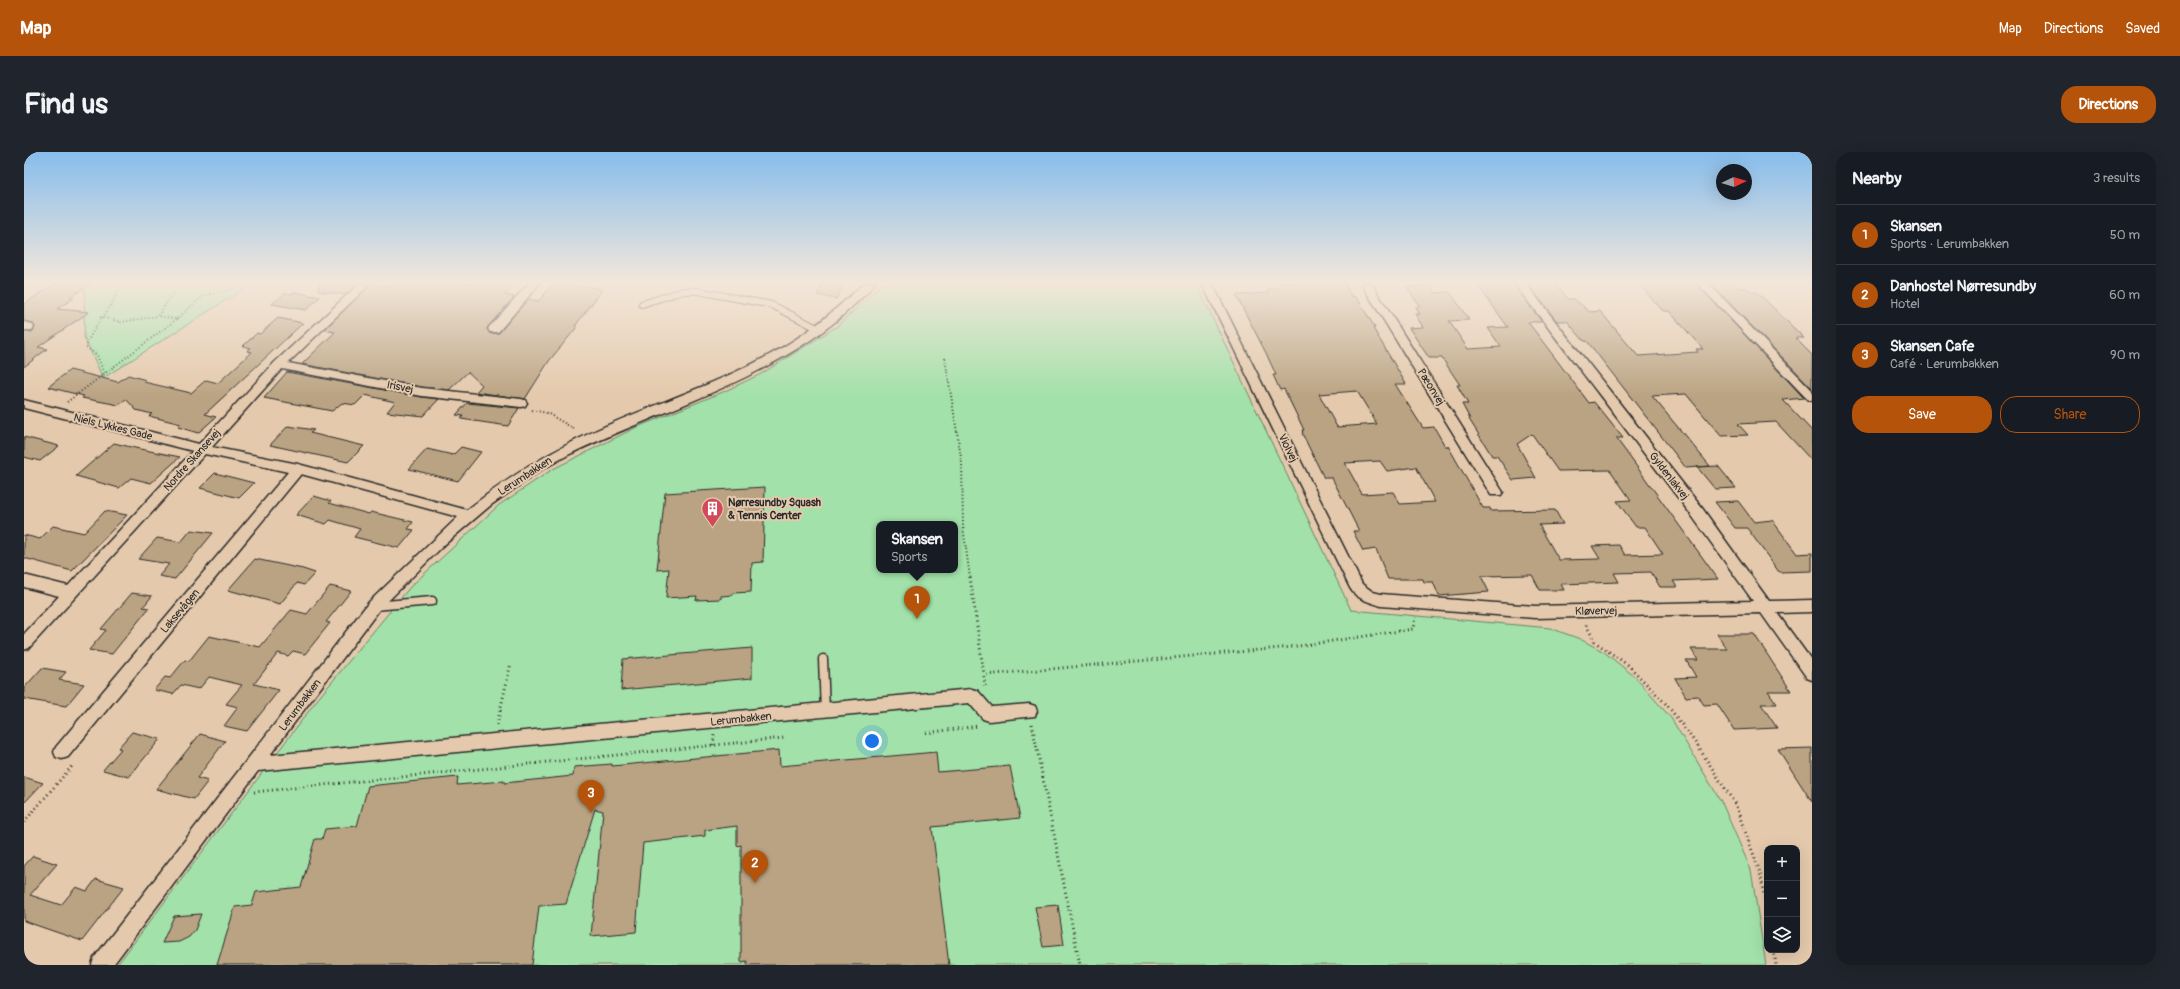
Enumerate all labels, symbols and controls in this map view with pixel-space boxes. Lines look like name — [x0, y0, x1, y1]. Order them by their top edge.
text: Map — [20, 16, 51, 40]
text: Map — [1999, 20, 2022, 37]
text: Directions — [2044, 20, 2103, 37]
text: Saved — [2125, 20, 2160, 37]
button: Directions — [2061, 86, 2156, 123]
text: Find us — [24, 87, 108, 122]
north arrow — [1716, 164, 1752, 200]
text: Nearby — [1852, 168, 1901, 189]
text: 3 results — [2093, 170, 2140, 186]
text: Skansen — [1890, 217, 1942, 236]
text: 1 — [1862, 227, 1868, 243]
text: 50 m — [2110, 227, 2140, 243]
text: Sports · Lerumbakken — [1890, 236, 2009, 252]
text: Danhostel Nørresundby — [1890, 277, 2036, 296]
text: 2 — [1861, 287, 1869, 303]
text: 60 m — [2109, 287, 2140, 303]
text: Hotel — [1890, 296, 1920, 312]
text: Skansen Cafe — [1890, 337, 1974, 356]
text: 3 — [1861, 347, 1869, 363]
text: 90 m — [2110, 347, 2140, 363]
text: Café · Lerumbakken — [1890, 356, 1999, 372]
street label: Pæonvej — [1415, 366, 1447, 408]
street label: Irisvej — [386, 378, 414, 396]
button: Save — [1852, 396, 1992, 433]
button: Share — [2000, 396, 2140, 433]
street label: Niels Lykkes Gade — [72, 411, 154, 443]
street label: Nordre Skansevej — [161, 426, 223, 494]
street label: Violvej — [1276, 432, 1300, 464]
street label: Gyldenlakvej — [1646, 450, 1692, 502]
street label: Lerumbakken — [496, 454, 554, 498]
building icon: Nørresundby Squash & Tennis Center — [700, 495, 726, 528]
place label: Nørresundby Squash & Tennis Center — [728, 496, 821, 522]
popup — [876, 521, 958, 573]
text: Skansen — [891, 530, 943, 549]
text: Sports — [891, 549, 927, 565]
street label: Laksevågen — [158, 586, 202, 636]
pin: 1 — [904, 586, 930, 619]
street label: Kløvervej — [1575, 604, 1617, 618]
street label: Lerumbakken — [276, 676, 324, 734]
street label: Lerumbakken — [710, 709, 772, 729]
your location — [862, 731, 882, 751]
pin: 3 — [578, 780, 604, 813]
map controls — [1764, 845, 1800, 953]
button: + — [1764, 845, 1800, 881]
pin: 2 — [742, 850, 768, 883]
button: − — [1764, 881, 1800, 917]
button: layers — [1764, 917, 1800, 953]

